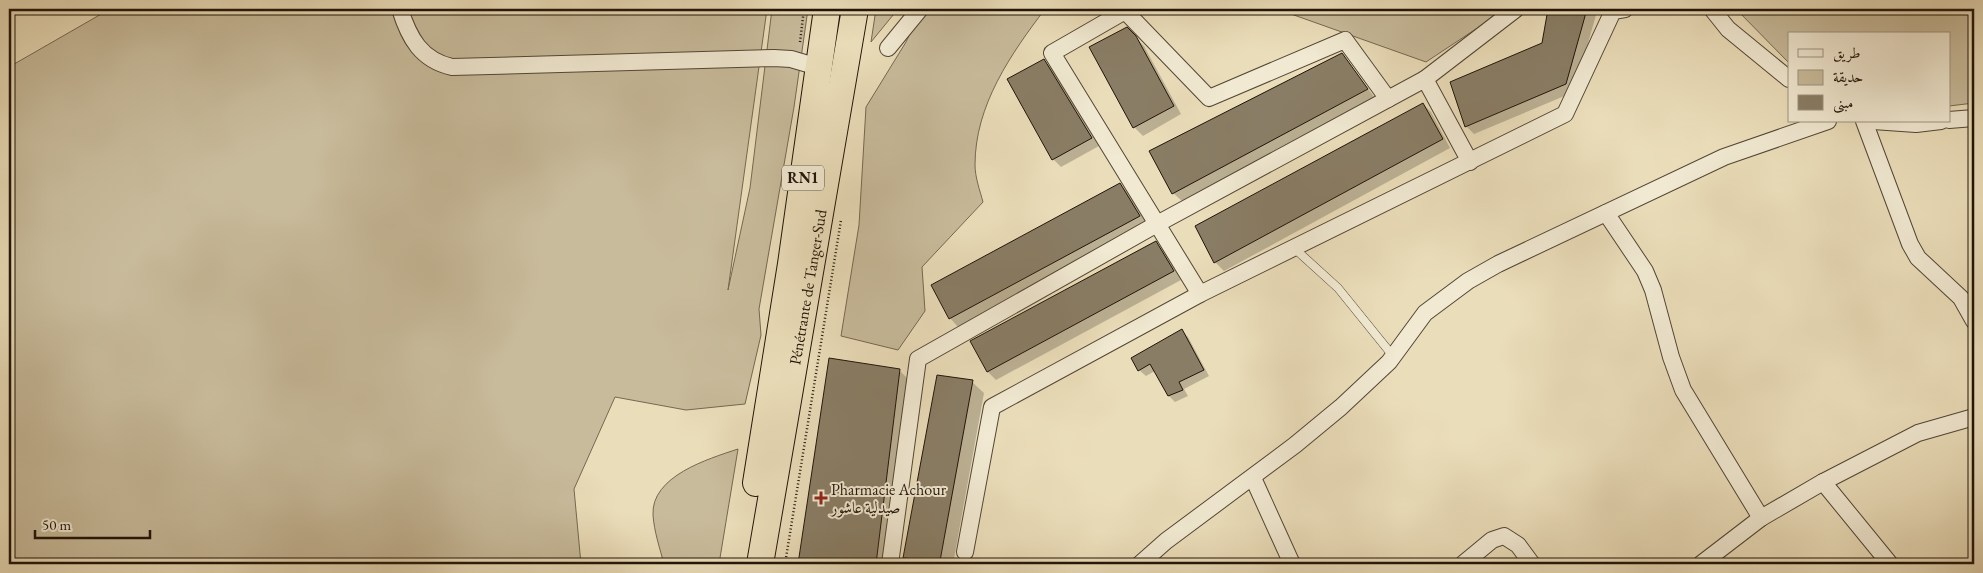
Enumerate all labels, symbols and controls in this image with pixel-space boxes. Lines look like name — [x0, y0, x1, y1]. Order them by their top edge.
legend — [1788, 32, 1950, 122]
text: طريق — [1833, 43, 1860, 63]
text: حديقة — [1833, 67, 1863, 86]
text: مبنى — [1833, 93, 1853, 114]
road number: RN1 — [782, 166, 824, 190]
street label: Pénétrante de Tanger-Sud — [784, 207, 832, 366]
place label: Pharmacie Achour صيدلية عاشور — [829, 479, 947, 518]
marker: Pharmacie Achour صيدلية عاشور — [815, 492, 827, 504]
scale bar — [35, 508, 150, 540]
text: 50 m — [42, 515, 71, 534]

